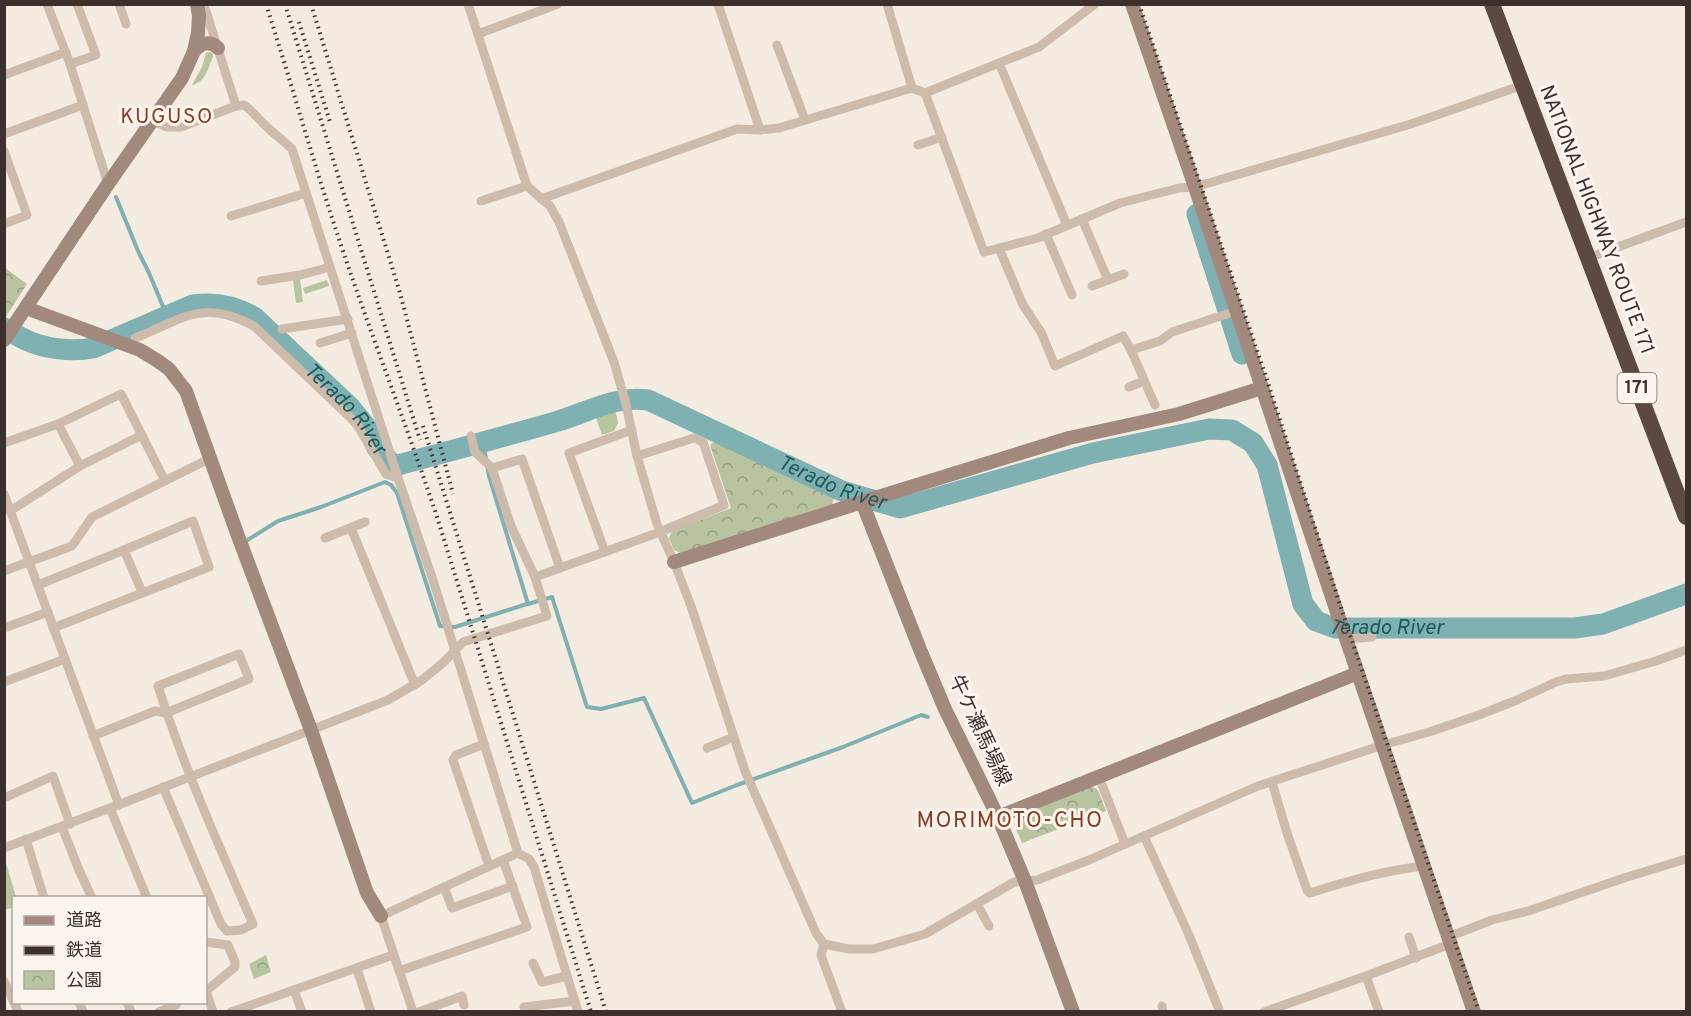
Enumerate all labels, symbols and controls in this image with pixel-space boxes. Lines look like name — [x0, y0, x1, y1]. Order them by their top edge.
street label: NATIONAL HIGHWAY ROUTE 171 — [1533, 82, 1659, 358]
district label: KUGUSO — [120, 104, 214, 131]
water label: Terado River — [298, 357, 393, 463]
road number: 171 — [1618, 373, 1656, 403]
water label: Terado River — [773, 449, 891, 517]
water label: Terado River — [1325, 613, 1446, 643]
street label: 牛ケ瀬馬場線 — [942, 671, 1016, 791]
district label: MORIMOTO-CHO — [916, 808, 1104, 835]
legend — [12, 896, 207, 1004]
text: 道路 — [66, 910, 102, 933]
text: 鉄道 — [66, 940, 102, 963]
text: 公園 — [66, 970, 102, 993]

